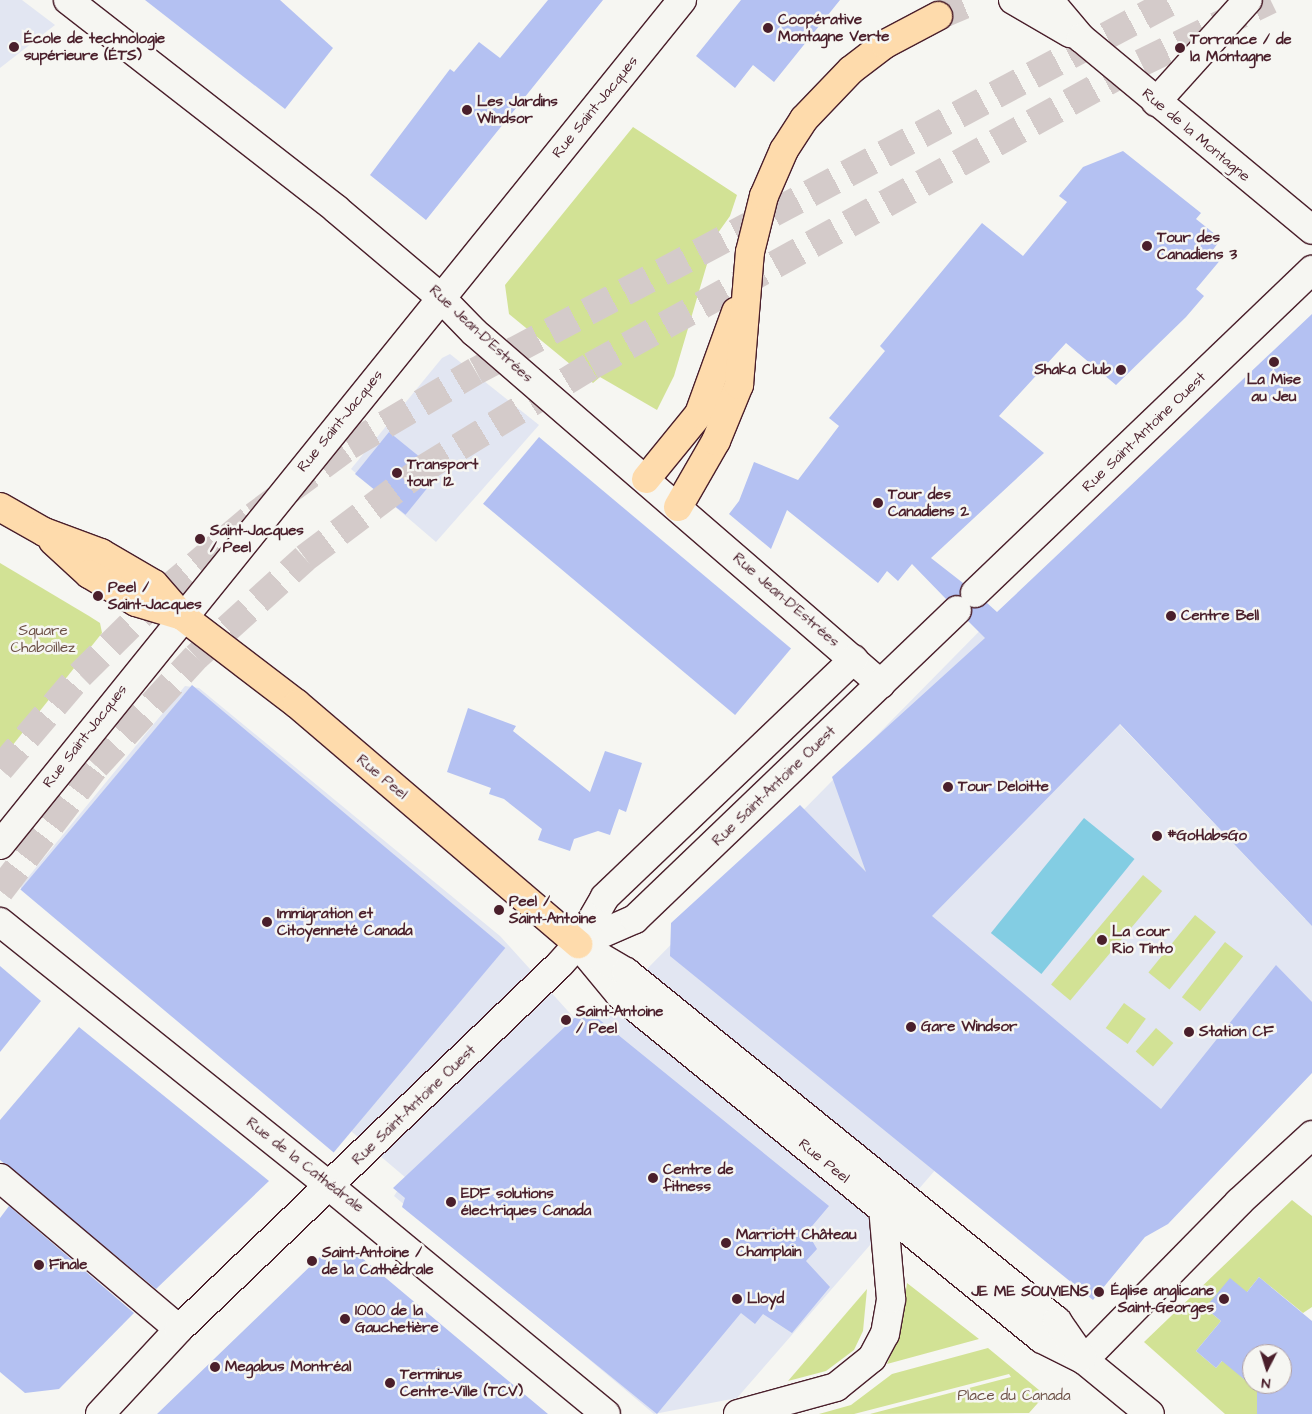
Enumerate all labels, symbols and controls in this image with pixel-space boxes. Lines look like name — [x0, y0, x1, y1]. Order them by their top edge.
place label: Coopérative Montagne Verte — [778, 10, 889, 45]
marker: Coopérative Montagne Verte — [762, 22, 774, 34]
place label: École de technologie supérieure (ÉTS) — [24, 29, 165, 64]
place label: Torrance / de la Montagne — [1190, 30, 1292, 65]
marker: École de technologie supérieure (ÉTS) — [8, 41, 20, 53]
marker: Torrance / de la Montagne — [1174, 42, 1186, 54]
street label: Rue Saint-Jacques — [548, 52, 642, 162]
street label: Rue de la Montagne — [1138, 85, 1254, 185]
place label: Les Jardins Windsor — [477, 92, 558, 127]
marker: Les Jardins Windsor — [461, 104, 473, 116]
place label: Tour des Canadiens 3 — [1157, 228, 1237, 263]
marker: Tour des Canadiens 3 — [1141, 240, 1153, 252]
street label: Rue Jean-D'Estrées — [426, 281, 536, 387]
marker: La Mise au Jeu — [1268, 356, 1280, 368]
place label: Shaka Club — [1034, 361, 1111, 379]
marker: Shaka Club — [1115, 364, 1127, 376]
street label: Rue Saint-Jacques — [293, 366, 387, 476]
street label: Rue Saint-Antoine Ouest — [1078, 368, 1210, 496]
place label: La Mise au Jeu — [1247, 370, 1301, 405]
place label: Transport tour 12 — [407, 455, 478, 490]
marker: Transport tour 12 — [391, 467, 403, 479]
place label: Tour des Canadiens 2 — [888, 485, 969, 520]
marker: Tour des Canadiens 2 — [872, 497, 884, 509]
place label: Saint-Jacques / Peel — [210, 521, 304, 556]
marker: Saint-Jacques / Peel — [194, 533, 206, 545]
street label: Rue Jean-D'Estrées — [729, 549, 843, 651]
place label: Peel / Saint-Jacques — [108, 578, 202, 613]
marker: Peel / Saint-Jacques — [92, 590, 104, 602]
place label: Centre Bell — [1181, 607, 1259, 625]
marker: Centre Bell — [1165, 610, 1177, 622]
park label: Square Chaboillez — [10, 621, 76, 656]
street label: Rue Saint-Jacques — [39, 681, 131, 791]
street label: Rue Saint-Antoine Ouest — [708, 722, 840, 850]
street label: Rue Peel — [353, 751, 411, 803]
place label: Tour Deloitte — [958, 778, 1049, 796]
marker: Tour Deloitte — [942, 781, 954, 793]
place label: #GoHabsGo — [1167, 827, 1247, 845]
marker: #GoHabsGo — [1151, 830, 1163, 842]
place label: Peel / Saint-Antoine — [509, 892, 596, 927]
place label: Immigration et Citoyenneté Canada — [277, 904, 413, 939]
marker: Peel / Saint-Antoine — [493, 904, 505, 916]
marker: Immigration et Citoyenneté Canada — [261, 916, 273, 928]
place label: La cour Rio Tinto — [1112, 922, 1173, 957]
marker: La cour Rio Tinto — [1096, 934, 1108, 946]
place label: Saint-Antoine / Peel — [576, 1002, 663, 1037]
marker: Saint-Antoine / Peel — [560, 1014, 572, 1026]
place label: Gare Windsor — [921, 1018, 1017, 1036]
marker: Gare Windsor — [905, 1021, 917, 1033]
place label: Station CF — [1199, 1023, 1274, 1041]
marker: Station CF — [1183, 1026, 1195, 1038]
street label: Rue Saint-Antoine Ouest — [348, 1041, 480, 1169]
street label: Rue de la Cathédrale — [243, 1114, 367, 1216]
street label: Rue Peel — [795, 1135, 853, 1187]
place label: Centre de fitness — [663, 1160, 734, 1195]
marker: Centre de fitness — [647, 1172, 659, 1184]
place label: EDF solutions électriques Canada — [461, 1184, 591, 1219]
marker: EDF solutions électriques Canada — [445, 1196, 457, 1208]
place label: Marriott Château Champlain — [736, 1225, 857, 1260]
marker: Marriott Château Champlain — [720, 1237, 732, 1249]
place label: Saint-Antoine / de la Cathédrale — [322, 1243, 434, 1278]
marker: Saint-Antoine / de la Cathédrale — [306, 1255, 318, 1267]
place label: Finale — [49, 1256, 87, 1274]
marker: Finale — [33, 1259, 45, 1271]
place label: Église anglicane Saint-Georges — [1111, 1281, 1214, 1316]
place label: JE ME SOUVIENS — [971, 1283, 1089, 1301]
marker: JE ME SOUVIENS — [1093, 1286, 1105, 1298]
place label: Lloyd — [747, 1290, 784, 1308]
marker: Lloyd — [731, 1293, 743, 1305]
marker: Église anglicane Saint-Georges — [1218, 1293, 1230, 1305]
place label: 1000 de la Gauchetière — [355, 1301, 439, 1336]
marker: 1000 de la Gauchetière — [339, 1313, 351, 1325]
north arrow — [1242, 1344, 1292, 1394]
place label: Megabus Montréal — [225, 1358, 351, 1376]
marker: Megabus Montréal — [209, 1361, 221, 1373]
place label: Terminus Centre-Ville (TCV) — [400, 1365, 523, 1400]
text: N — [1261, 1373, 1271, 1393]
marker: Terminus Centre-Ville (TCV) — [384, 1377, 396, 1389]
park label: Place du Canada — [957, 1387, 1071, 1405]

